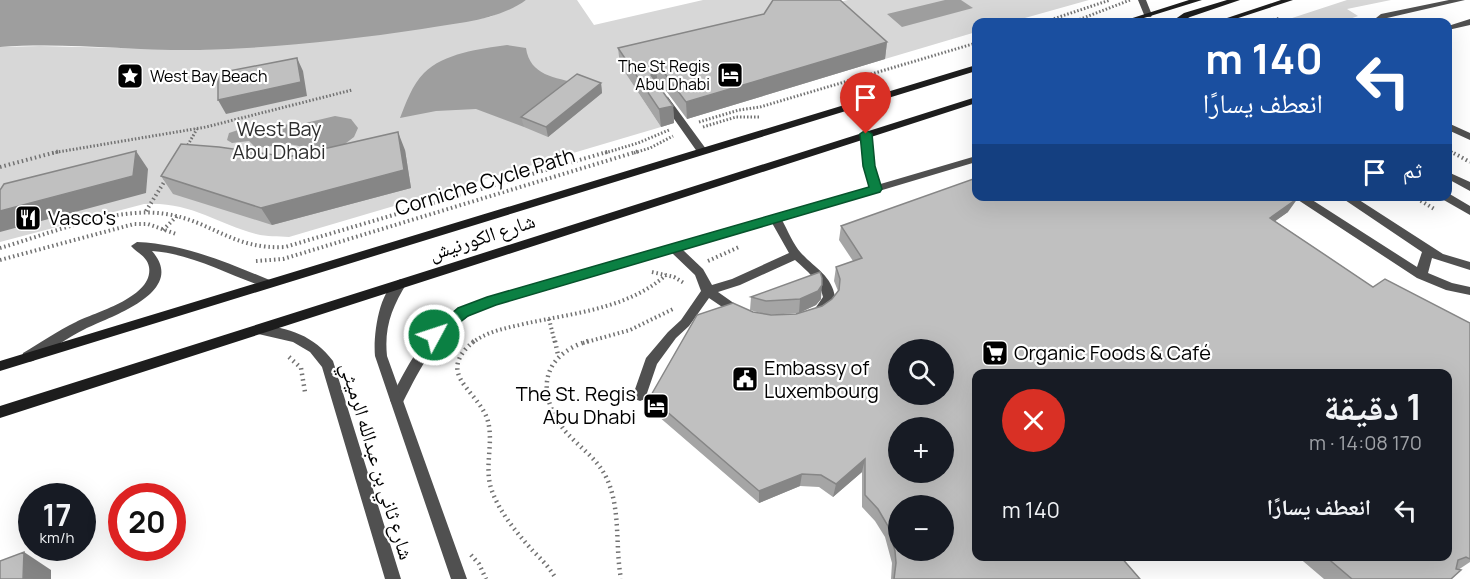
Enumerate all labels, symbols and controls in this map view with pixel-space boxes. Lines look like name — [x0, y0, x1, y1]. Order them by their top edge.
text: 140 m — [1205, 29, 1323, 87]
icon: left — [1344, 42, 1422, 120]
place label: The St Regis Abu Dhabi — [618, 55, 710, 95]
hotel icon: The St Regis Abu Dhabi — [715, 60, 745, 90]
place icon: West Bay Beach — [115, 61, 145, 91]
place label: West Bay Beach — [150, 65, 267, 87]
pin — [840, 72, 891, 134]
icon: arrive — [849, 81, 882, 114]
text: انعطف يسارًا — [1203, 84, 1323, 121]
park label: West Bay Abu Dhabi — [232, 115, 326, 165]
street label: Corniche Cycle Path — [392, 141, 578, 222]
text: ثم — [1403, 155, 1422, 185]
icon: arrive — [1358, 156, 1391, 189]
restaurant icon: Vasco's — [13, 203, 43, 233]
place label: Vasco's — [48, 204, 116, 231]
street label: شارع الكورنيش — [425, 207, 538, 266]
position arrow — [402, 303, 466, 367]
supermarket icon: Organic Foods & Café — [980, 338, 1010, 368]
map controls — [888, 339, 954, 561]
button: search — [888, 339, 954, 405]
place label: Organic Foods & Café — [1014, 339, 1211, 366]
place label: Embassy of Luxembourg — [764, 354, 879, 404]
street label: شارع ثاني بن عبدالله الرميثي — [332, 359, 420, 564]
public building icon: Embassy of Luxembourg — [730, 364, 760, 394]
place label: The St. Regis Abu Dhabi — [516, 380, 636, 430]
text: 1 دقيقة — [1323, 382, 1422, 431]
button: close — [1002, 389, 1065, 452]
hotel icon: The St. Regis Abu Dhabi — [641, 391, 671, 421]
button: + — [888, 417, 954, 483]
text: 170 m · 14:08 — [1309, 429, 1422, 456]
speed limit sign: 20 — [108, 483, 186, 561]
text: انعطف يسارًا — [1267, 492, 1371, 522]
text: 17 — [42, 494, 72, 535]
icon: left — [1389, 494, 1422, 527]
button: − — [888, 495, 954, 561]
text: 140 m — [1002, 495, 1060, 525]
text: km/h — [40, 527, 74, 548]

